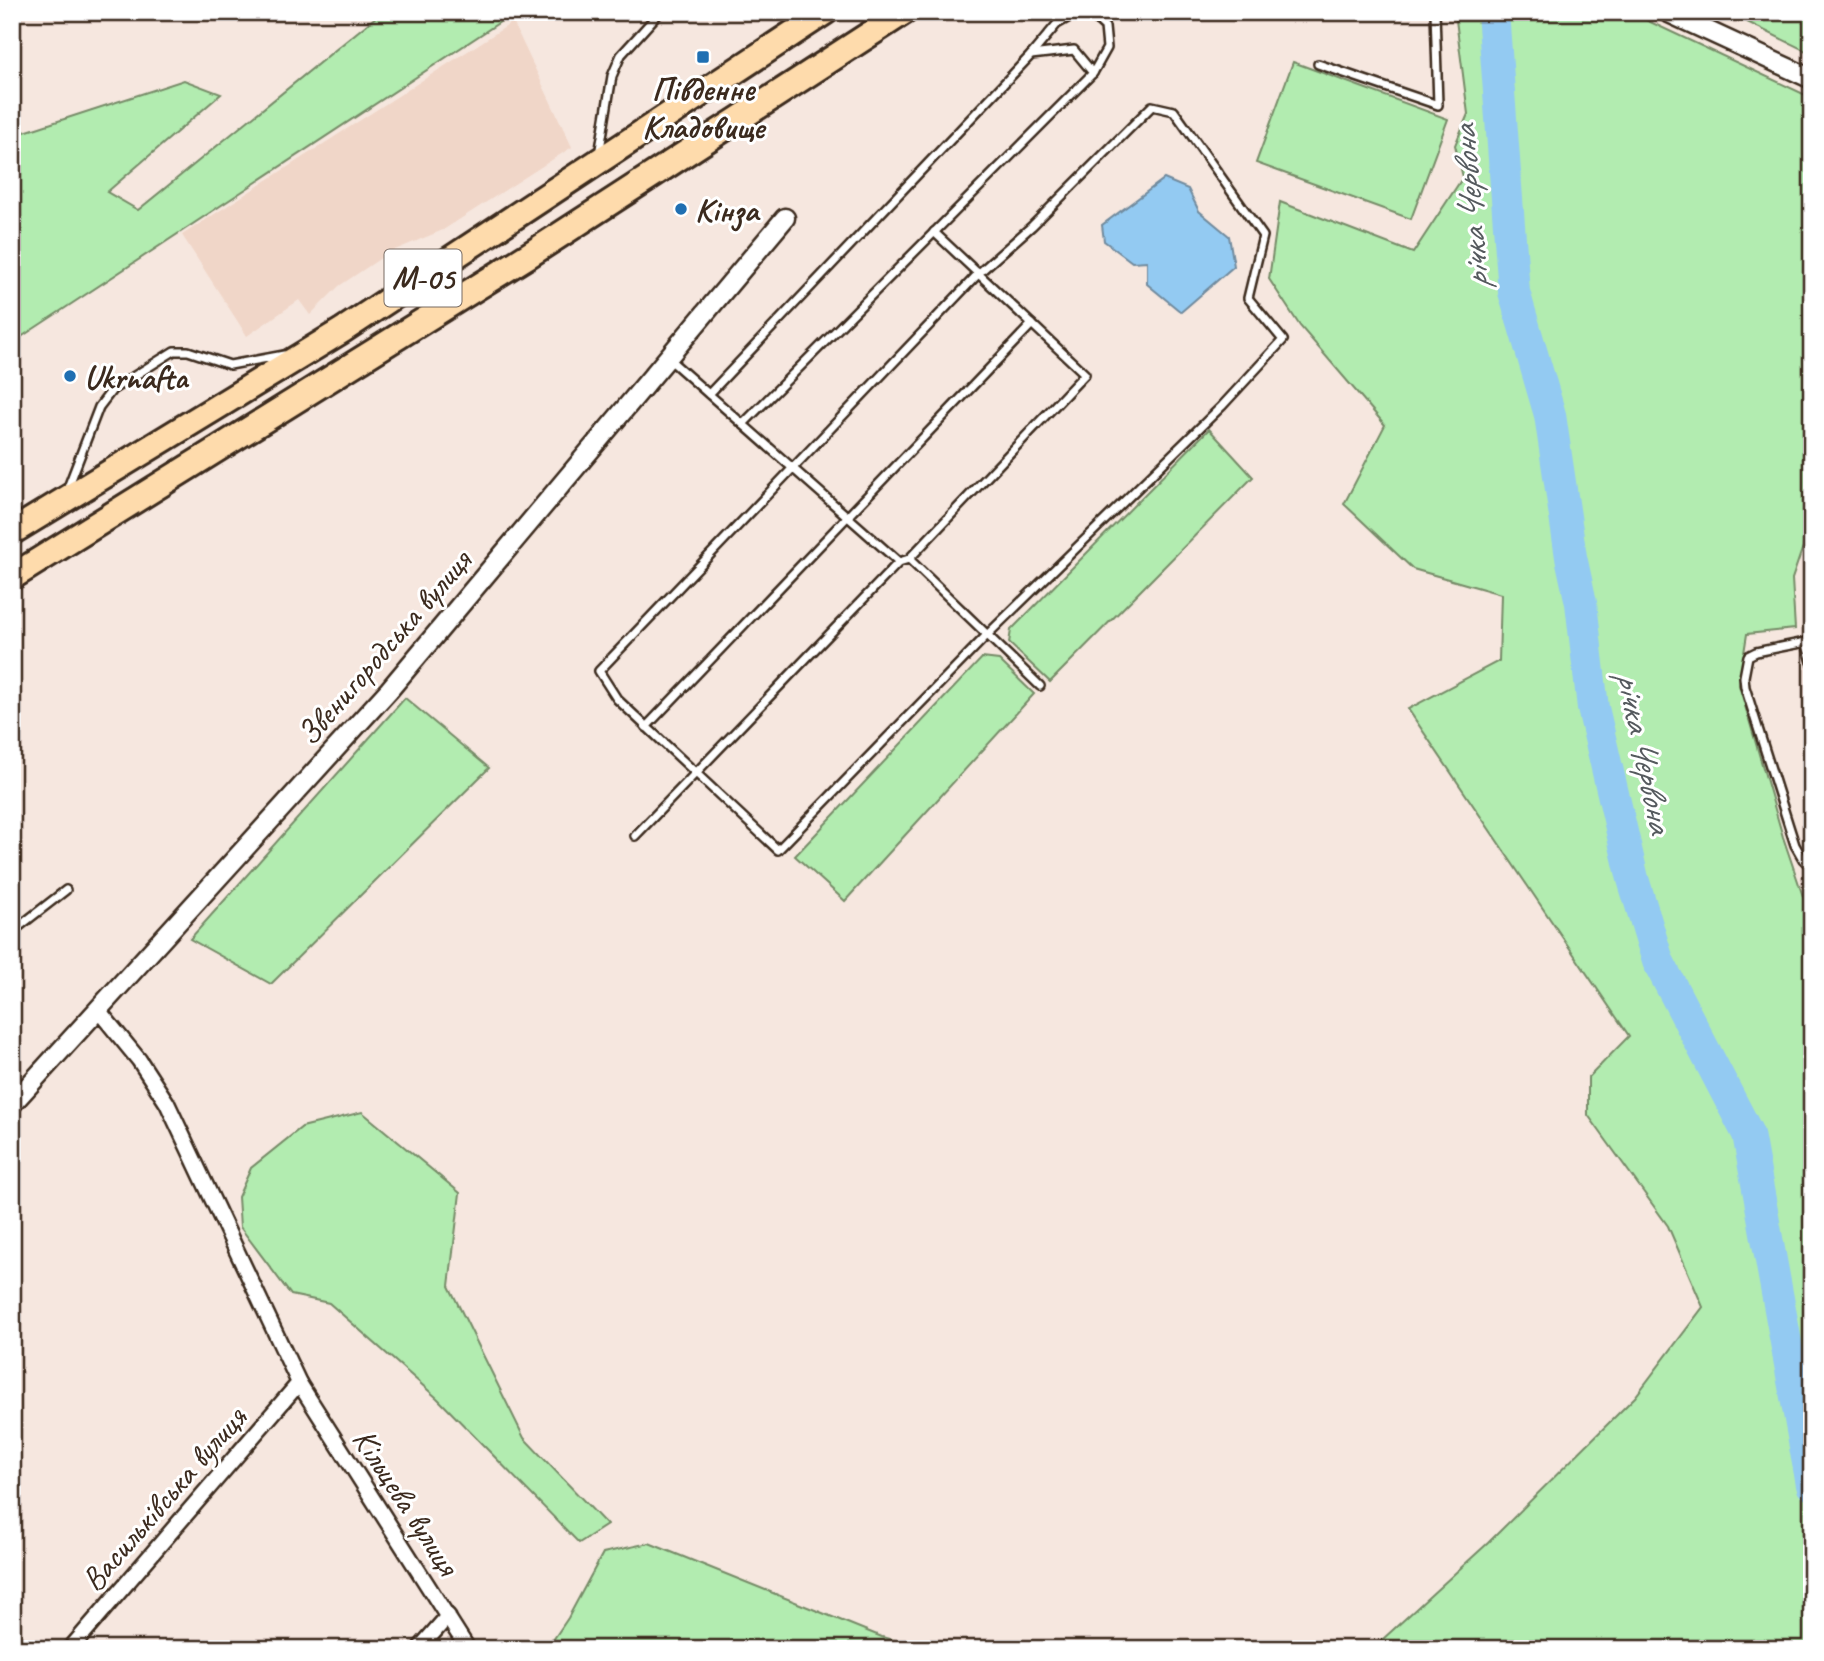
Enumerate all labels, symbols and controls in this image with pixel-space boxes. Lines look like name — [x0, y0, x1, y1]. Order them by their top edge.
marker: Південне Кладовище — [695, 49, 711, 65]
place label: Південне Кладовище — [642, 68, 767, 148]
water label: річка Червона — [1441, 120, 1500, 291]
place label: Кінза — [695, 189, 761, 232]
marker: Кінза — [673, 201, 689, 217]
road number: М-05 — [384, 250, 462, 306]
place label: Ukrnafta — [84, 356, 190, 398]
marker: Ukrnafta — [62, 368, 78, 384]
street label: Звенигородська вулиця — [287, 539, 482, 754]
water label: річка Червона — [1605, 667, 1684, 840]
street label: Васильківська вулиця — [72, 1397, 256, 1600]
street label: Кільцева вулиця — [343, 1420, 471, 1585]

